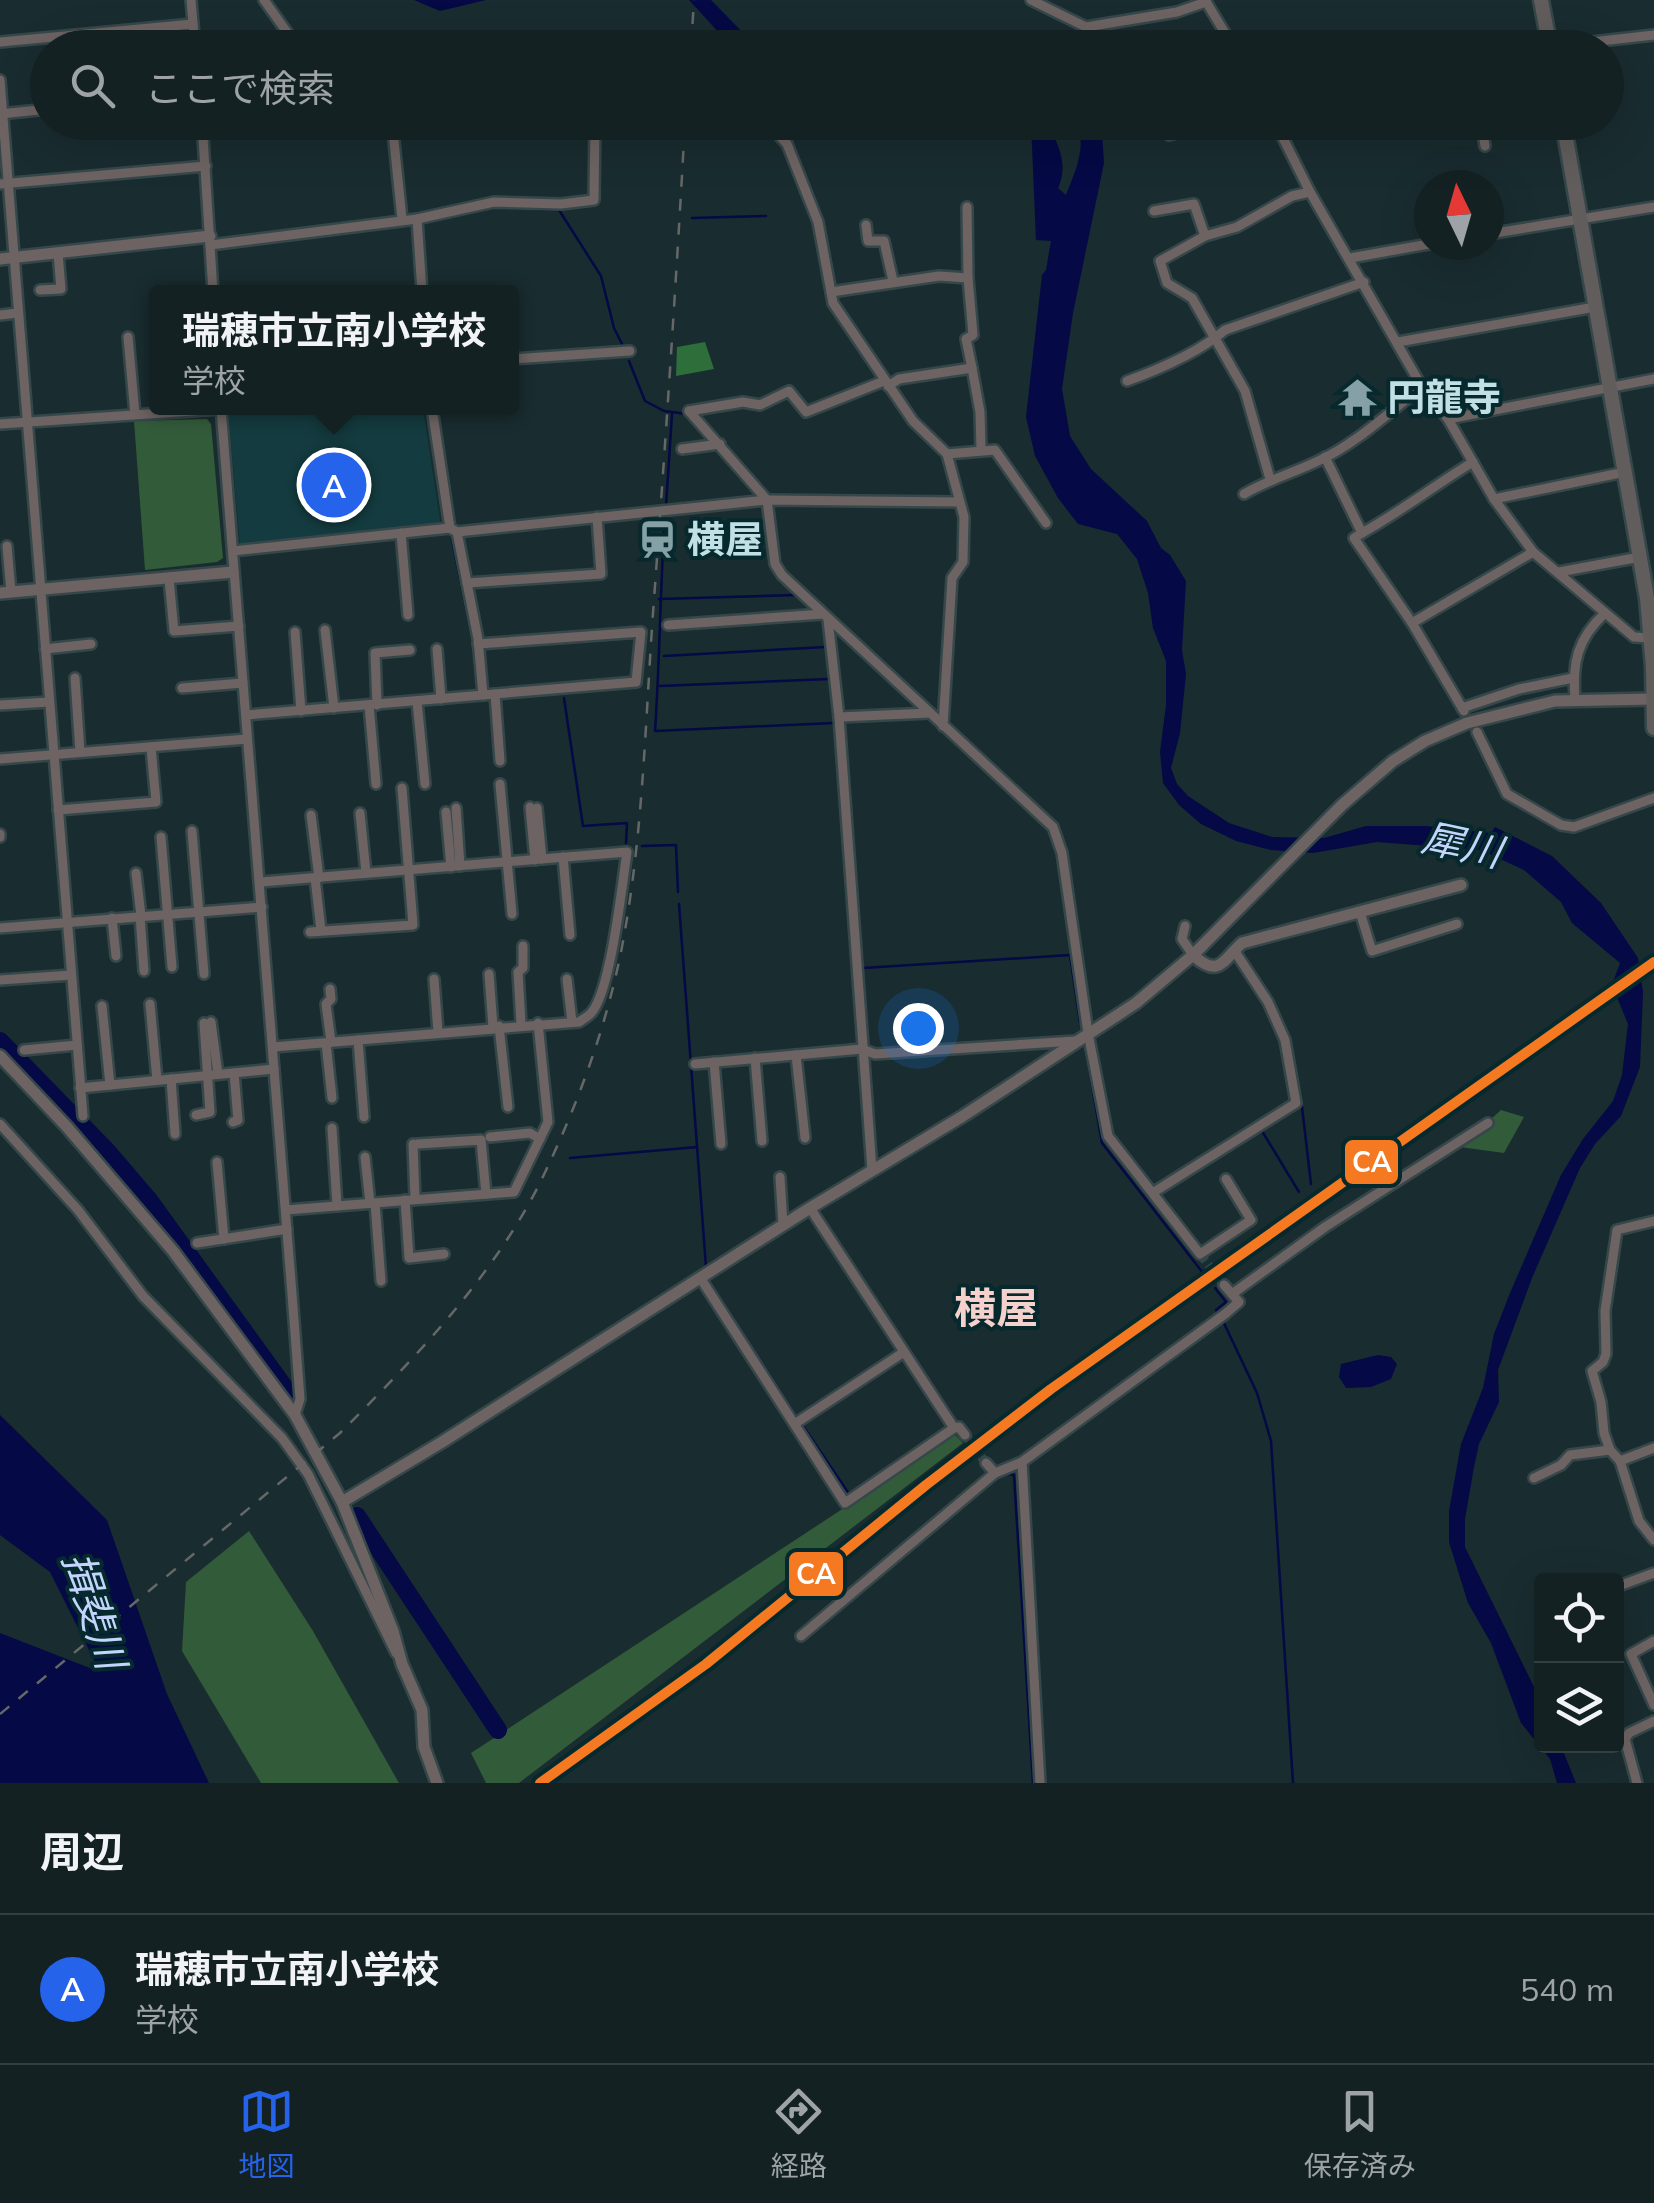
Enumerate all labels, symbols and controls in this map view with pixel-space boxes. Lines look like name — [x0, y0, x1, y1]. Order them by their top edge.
search box — [30, 30, 1624, 140]
icon: search — [65, 58, 120, 113]
text: ここで検索 — [145, 64, 335, 112]
north arrow — [1414, 170, 1504, 260]
popup — [149, 285, 519, 415]
text: 瑞穂市立南小学校 — [182, 306, 486, 354]
text: 学校 — [182, 360, 246, 400]
place label: 円龍寺 — [1387, 373, 1501, 421]
temple icon: 円龍寺 — [1336, 376, 1378, 418]
pin: A — [302, 448, 366, 522]
place label: 横屋 — [687, 515, 763, 563]
station icon: 横屋 — [636, 518, 678, 560]
water label: 犀川 — [1418, 811, 1510, 878]
your location — [893, 1003, 944, 1054]
line badge: CA — [1343, 1138, 1400, 1186]
text: CA — [1352, 1144, 1392, 1179]
district label: 横屋 — [954, 1281, 1038, 1334]
water label: 揖斐川 — [53, 1545, 139, 1679]
line badge: CA — [787, 1550, 845, 1598]
text: CA — [796, 1556, 836, 1591]
map controls — [1534, 1573, 1624, 1753]
button: locate — [1534, 1573, 1624, 1663]
button: layers — [1534, 1663, 1624, 1753]
text: 周辺 — [40, 1825, 124, 1878]
text: 瑞穂市立南小学校 — [135, 1945, 439, 1993]
text: A — [60, 1969, 85, 2009]
text: 540 m — [1520, 1969, 1614, 2009]
text: 学校 — [135, 1999, 199, 2039]
tab: 地図 — [238, 2084, 294, 2184]
tab: 経路 — [771, 2084, 827, 2184]
tab: 保存済み — [1304, 2084, 1416, 2184]

